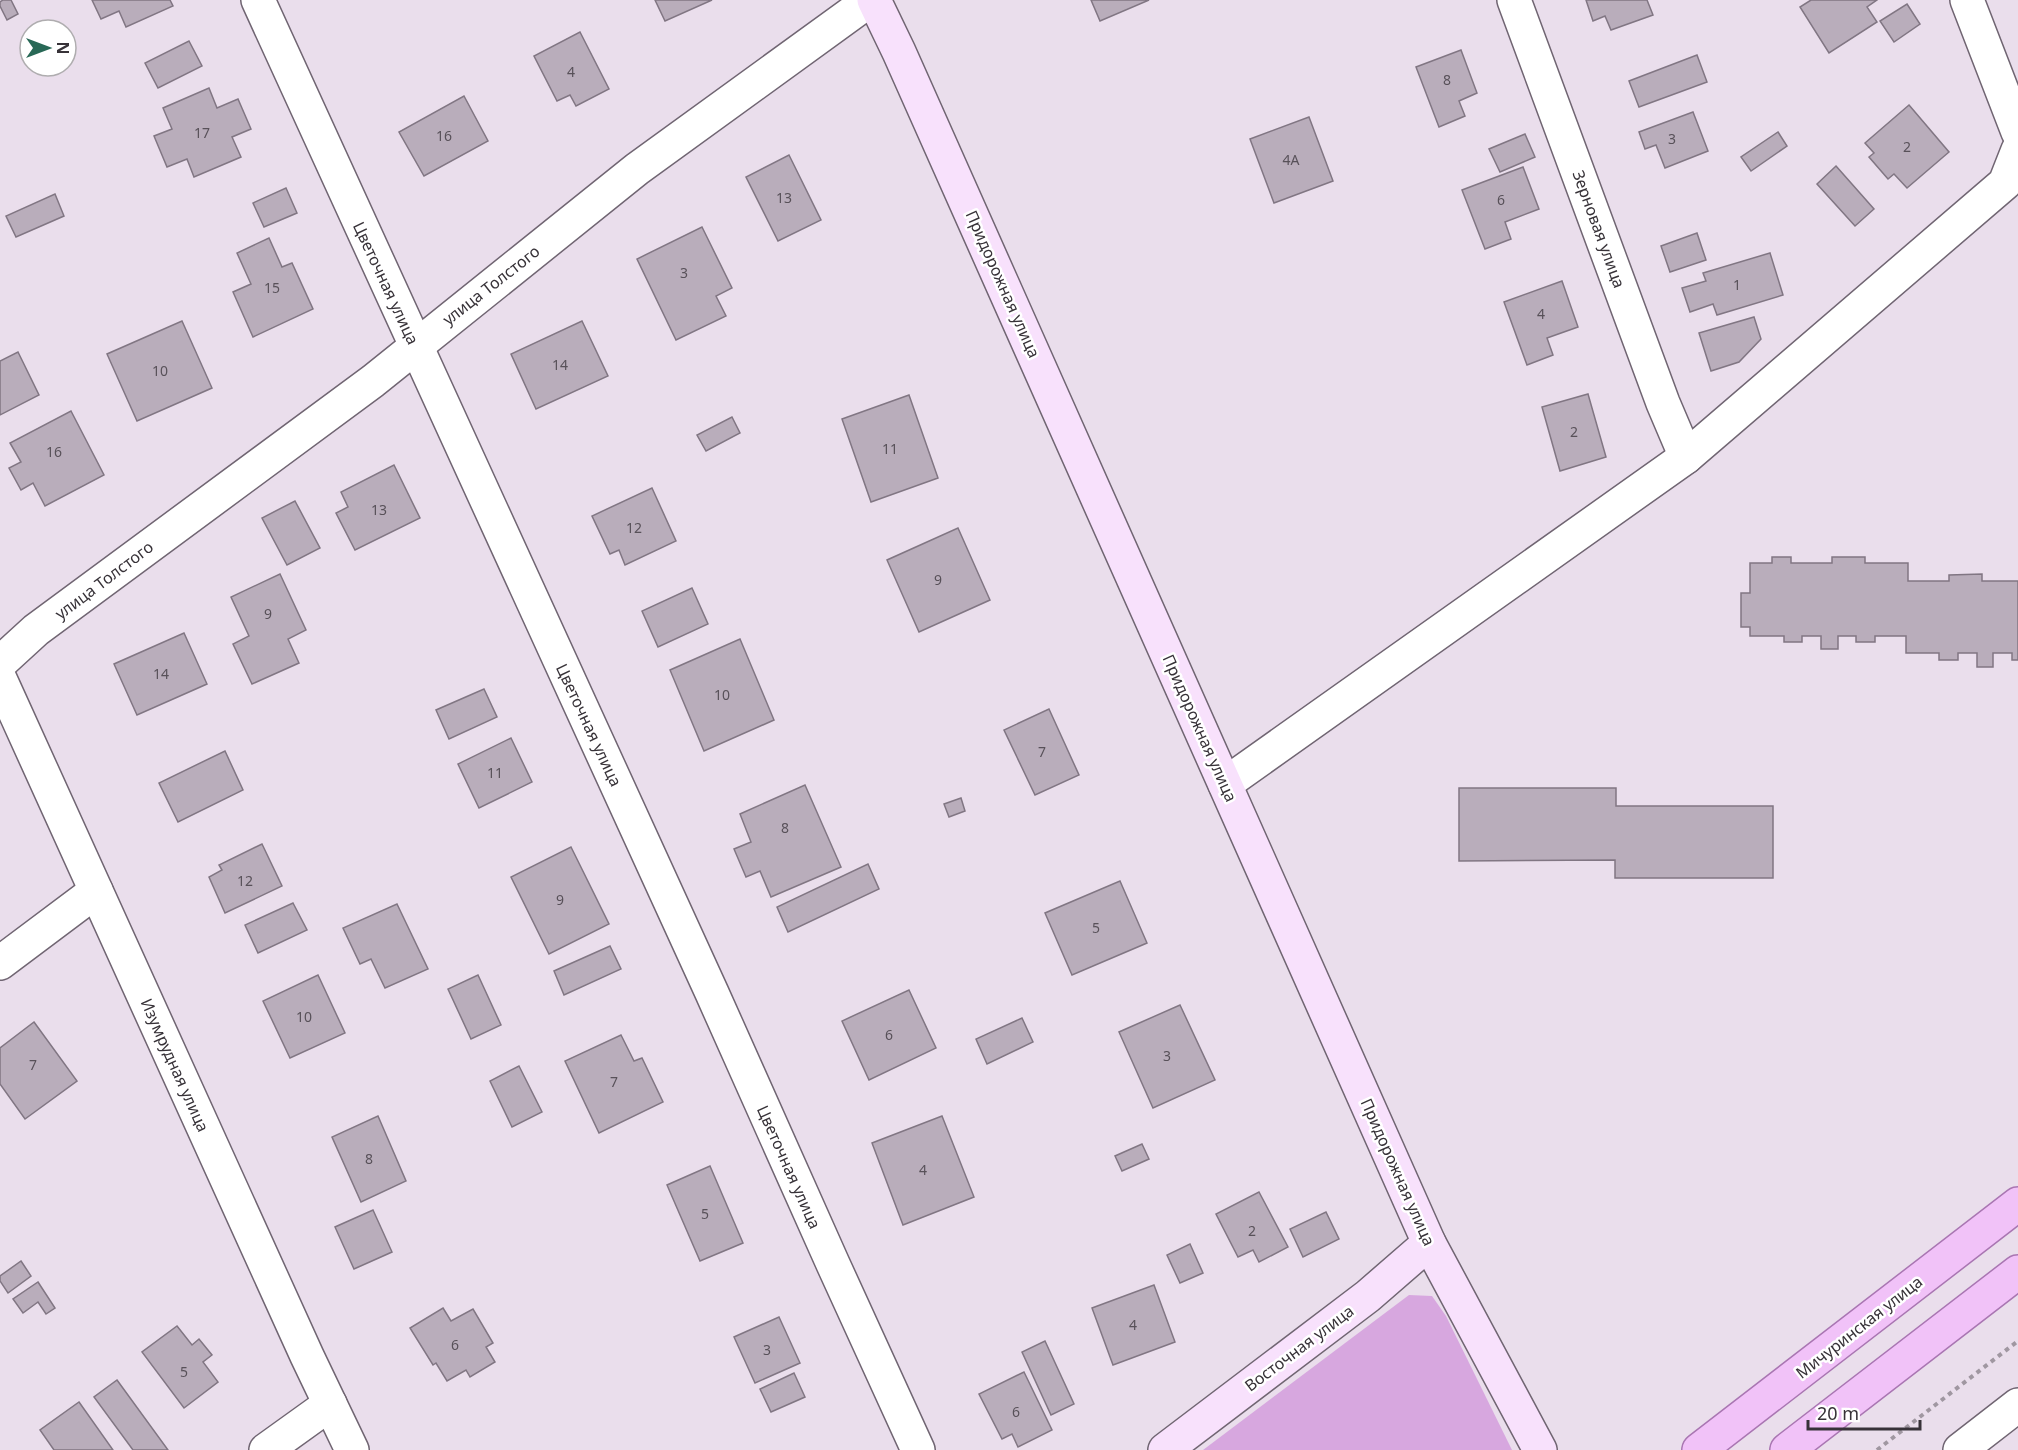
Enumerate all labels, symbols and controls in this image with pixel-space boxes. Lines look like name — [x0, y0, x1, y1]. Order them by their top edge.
north arrow — [18, 18, 78, 78]
text: N — [52, 41, 74, 55]
house number: 4 — [567, 62, 575, 81]
house number: 8 — [1443, 70, 1451, 89]
house number: 17 — [194, 123, 210, 142]
house number: 16 — [436, 126, 452, 145]
house number: 3 — [1668, 129, 1676, 148]
house number: 2 — [1903, 137, 1911, 156]
house number: 4А — [1283, 150, 1300, 169]
street label: Зерновая улица — [1567, 167, 1631, 291]
house number: 13 — [776, 188, 792, 207]
house number: 6 — [1497, 190, 1505, 209]
street label: Придорожная улица — [961, 207, 1045, 361]
street label: Цветочная улица — [348, 218, 424, 348]
street label: улица Толстого — [438, 240, 544, 330]
house number: 3 — [680, 263, 688, 282]
house number: 1 — [1733, 275, 1741, 294]
house number: 15 — [264, 278, 280, 297]
house number: 4 — [1537, 304, 1545, 323]
house number: 14 — [552, 355, 568, 374]
house number: 10 — [152, 361, 168, 380]
house number: 2 — [1570, 422, 1578, 441]
house number: 11 — [882, 439, 898, 458]
house number: 16 — [46, 442, 62, 461]
house number: 13 — [371, 500, 387, 519]
house number: 12 — [626, 518, 642, 537]
street label: улица Толстого — [50, 536, 158, 624]
house number: 9 — [934, 570, 942, 589]
house number: 9 — [264, 604, 272, 623]
street label: Придорожная улица — [1158, 651, 1242, 805]
street label: Цветочная улица — [551, 660, 627, 790]
house number: 14 — [153, 664, 169, 683]
house number: 10 — [714, 685, 730, 704]
house number: 7 — [1038, 742, 1046, 761]
house number: 11 — [487, 763, 503, 782]
house number: 8 — [781, 818, 789, 837]
house number: 12 — [237, 871, 253, 890]
house number: 9 — [556, 890, 564, 909]
house number: 5 — [1092, 918, 1100, 937]
street label: Изумрудная улица — [136, 995, 214, 1135]
house number: 10 — [296, 1007, 312, 1026]
house number: 6 — [885, 1025, 893, 1044]
house number: 3 — [1163, 1046, 1171, 1065]
house number: 7 — [29, 1055, 37, 1074]
house number: 7 — [610, 1072, 618, 1091]
street label: Придорожная улица — [1356, 1095, 1440, 1249]
street label: Цветочная улица — [752, 1102, 826, 1232]
house number: 8 — [365, 1149, 373, 1168]
house number: 4 — [919, 1160, 927, 1179]
house number: 5 — [701, 1204, 709, 1223]
house number: 2 — [1248, 1221, 1256, 1240]
street label: Мичуринская улица — [1791, 1271, 1927, 1383]
street label: Восточная улица — [1240, 1300, 1358, 1396]
house number: 4 — [1129, 1315, 1137, 1334]
house number: 6 — [451, 1335, 459, 1354]
house number: 3 — [763, 1340, 771, 1359]
house number: 5 — [180, 1362, 188, 1381]
scale bar — [1808, 1393, 1920, 1431]
text: 20 m — [1817, 1401, 1859, 1425]
house number: 6 — [1012, 1402, 1020, 1421]

